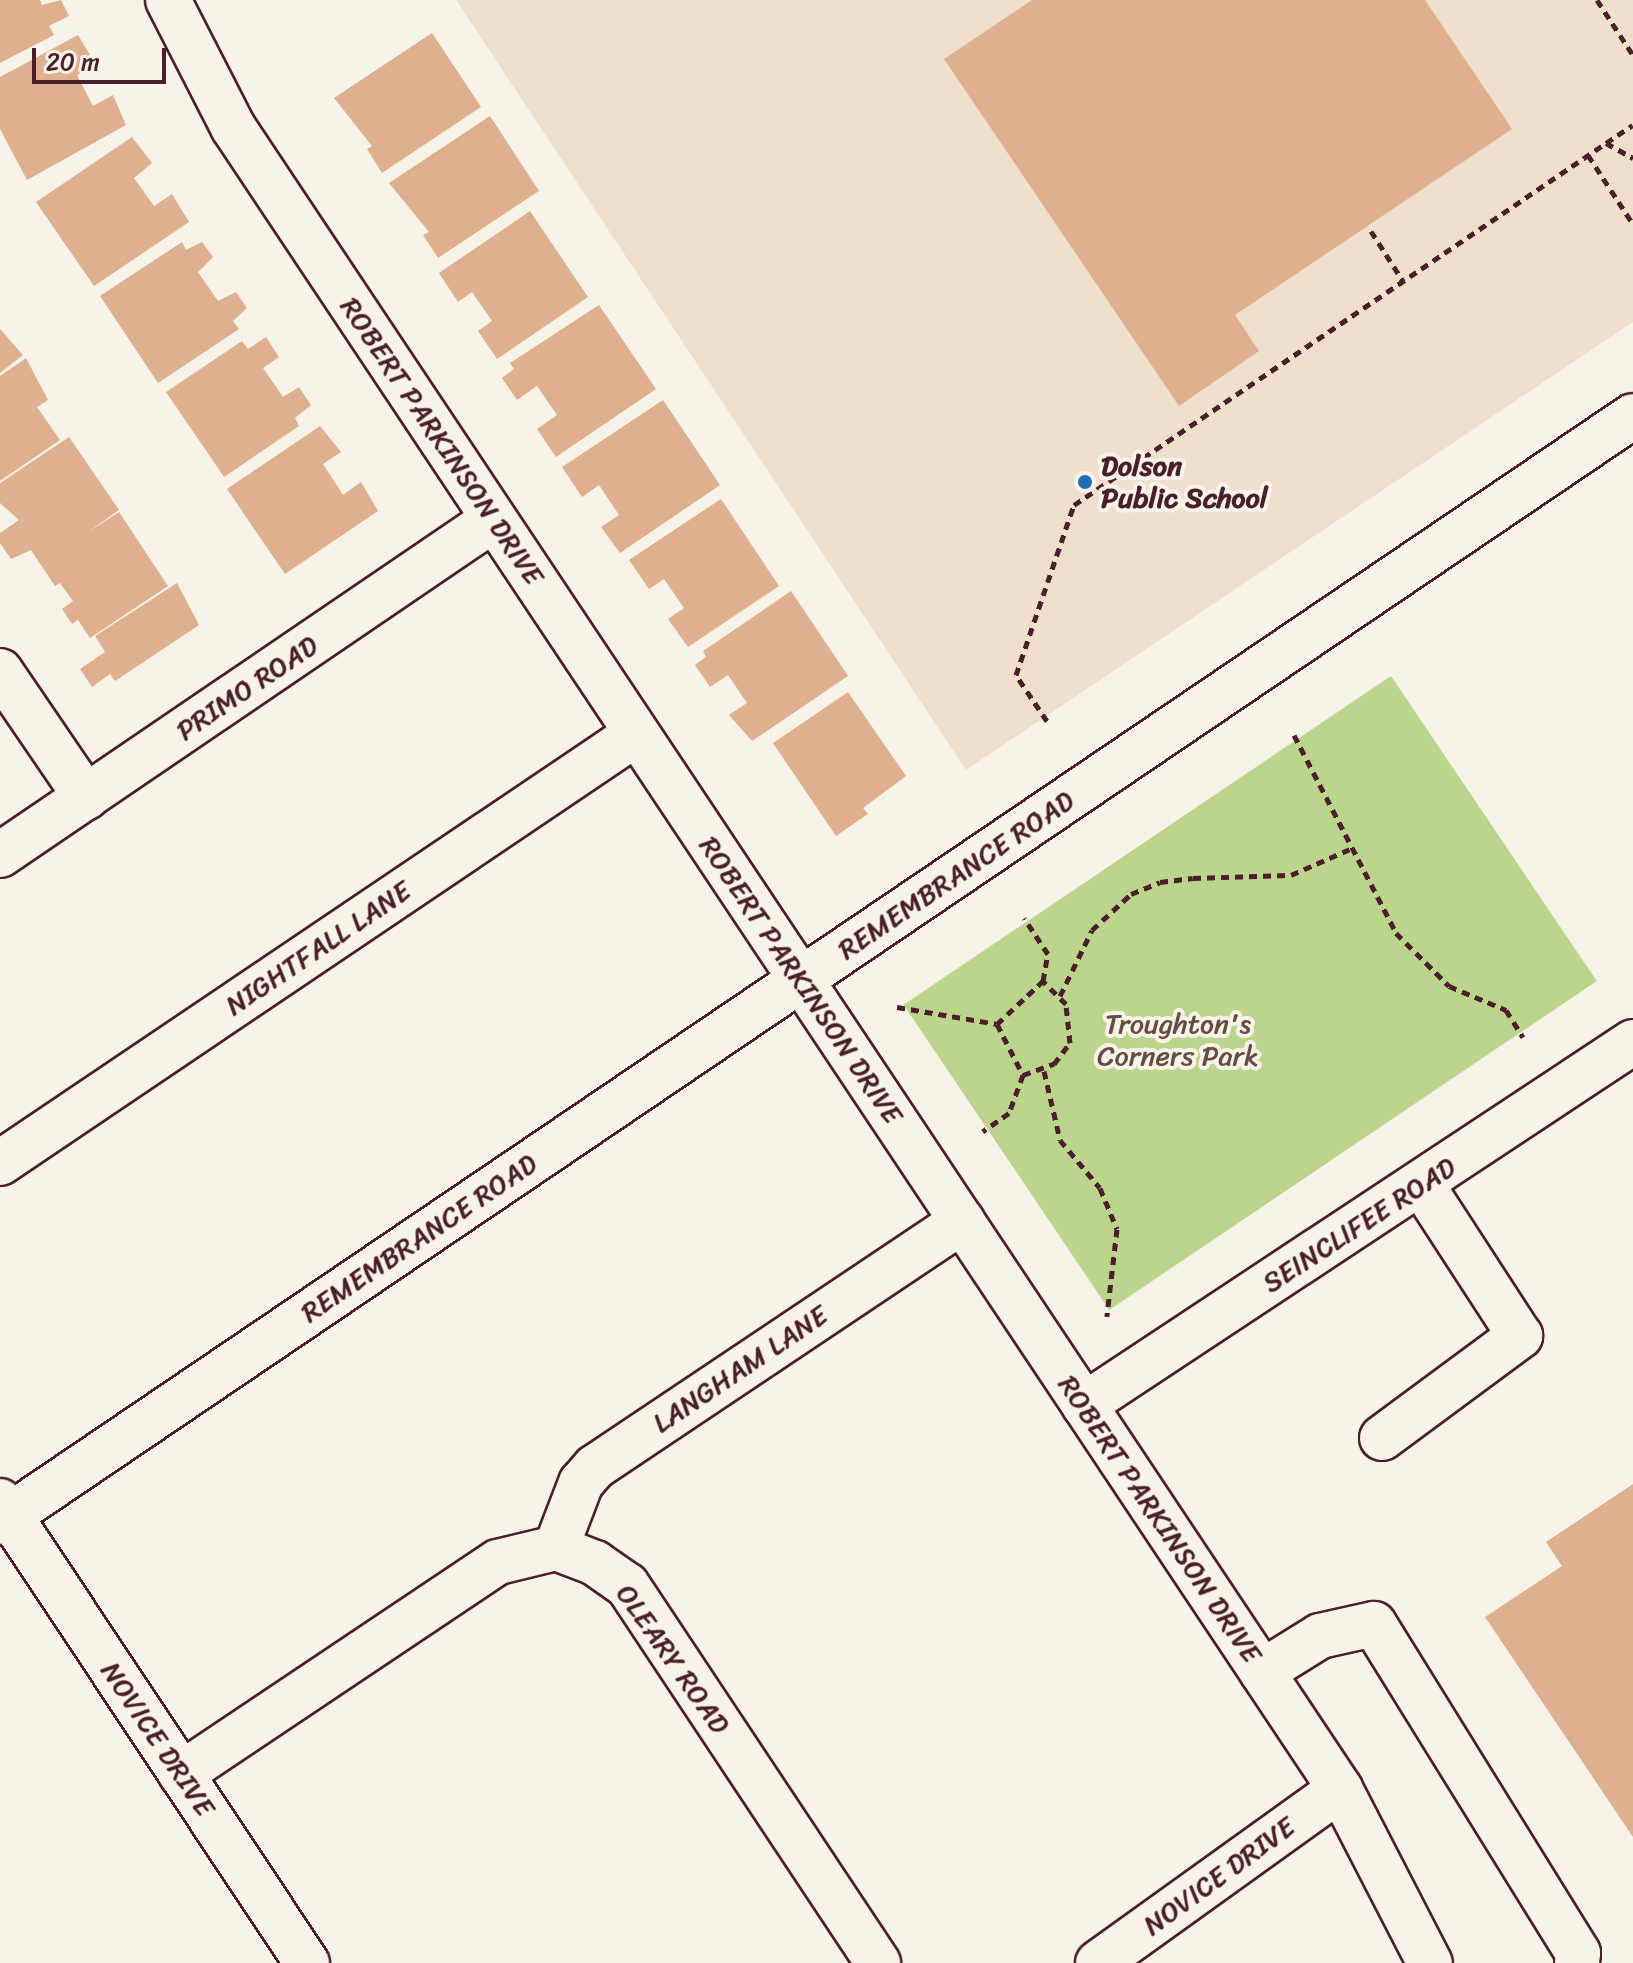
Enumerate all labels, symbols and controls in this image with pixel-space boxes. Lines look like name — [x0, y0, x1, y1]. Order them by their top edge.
scale bar — [36, 32, 170, 82]
text: 20 m — [46, 41, 100, 83]
street label: ROBERT PARKINSON DRIVE — [332, 290, 552, 592]
place label: Dolson Public School — [1101, 449, 1268, 515]
marker: Dolson Public School — [1076, 473, 1094, 491]
street label: PRIMO ROAD — [170, 628, 324, 748]
street label: REMEMBRANCE ROAD — [832, 783, 1080, 967]
street label: ROBERT PARKINSON DRIVE — [691, 829, 911, 1131]
street label: NIGHTFALL LANE — [219, 874, 417, 1022]
park label: Troughton's Corners Park — [1097, 1007, 1259, 1073]
street label: REMEMBRANCE ROAD — [295, 1146, 543, 1330]
street label: SEINCLIFEE ROAD — [1256, 1150, 1462, 1300]
street label: LANGHAM LANE — [646, 1298, 834, 1440]
street label: ROBERT PARKINSON DRIVE — [1050, 1368, 1270, 1670]
street label: OLEARY ROAD — [609, 1578, 737, 1740]
street label: NOVICE DRIVE — [94, 1655, 222, 1823]
street label: NOVICE DRIVE — [1137, 1810, 1301, 1942]

